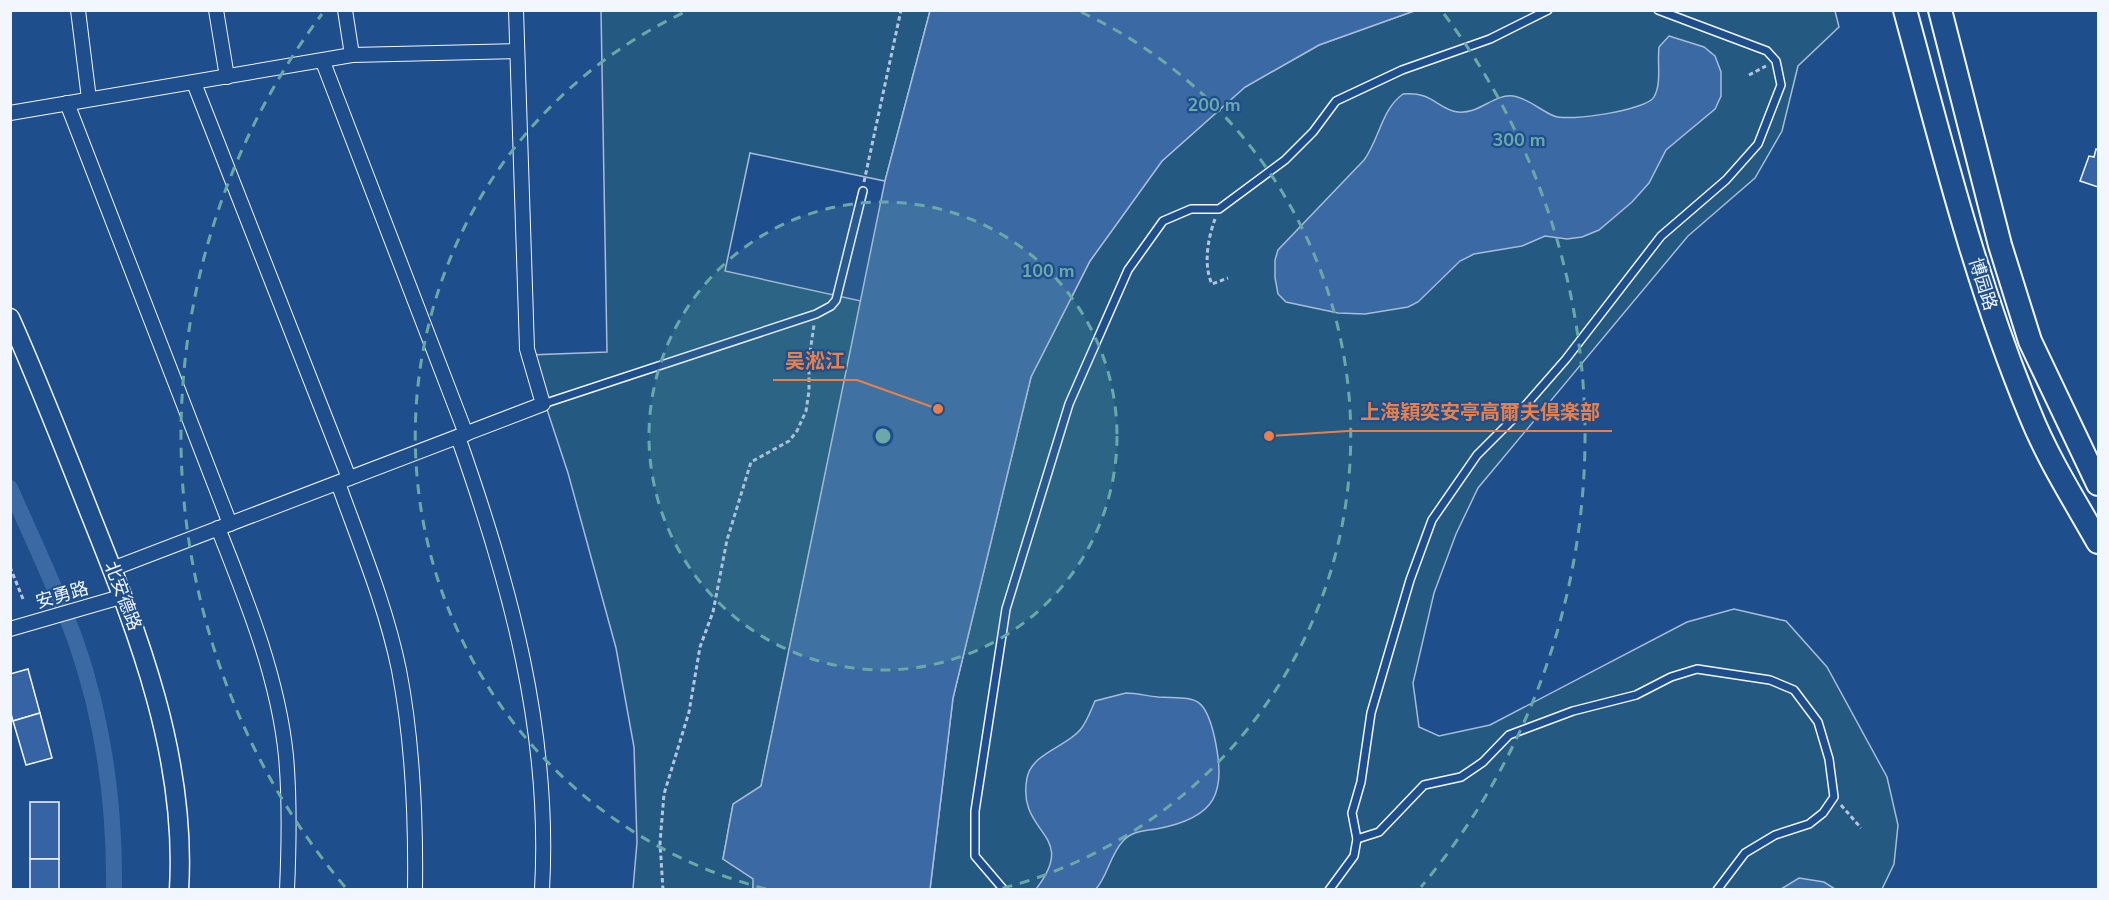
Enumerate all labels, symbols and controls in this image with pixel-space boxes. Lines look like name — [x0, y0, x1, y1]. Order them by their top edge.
text: 200 m — [1187, 93, 1241, 117]
text: 300 m — [1492, 128, 1546, 152]
street label: 博园路 — [1963, 255, 2003, 313]
text: 100 m — [1021, 259, 1075, 283]
callout: 吴淞江 — [773, 342, 857, 380]
text: 吴淞江 — [785, 348, 845, 375]
callout: 上海穎奕安亭高爾夫倶楽部 — [1348, 393, 1612, 431]
text: 上海穎奕安亭高爾夫倶楽部 — [1360, 399, 1600, 426]
centre of rings — [873, 426, 893, 446]
street label: 北安德路 — [99, 558, 147, 634]
street label: 安勇路 — [33, 576, 91, 614]

